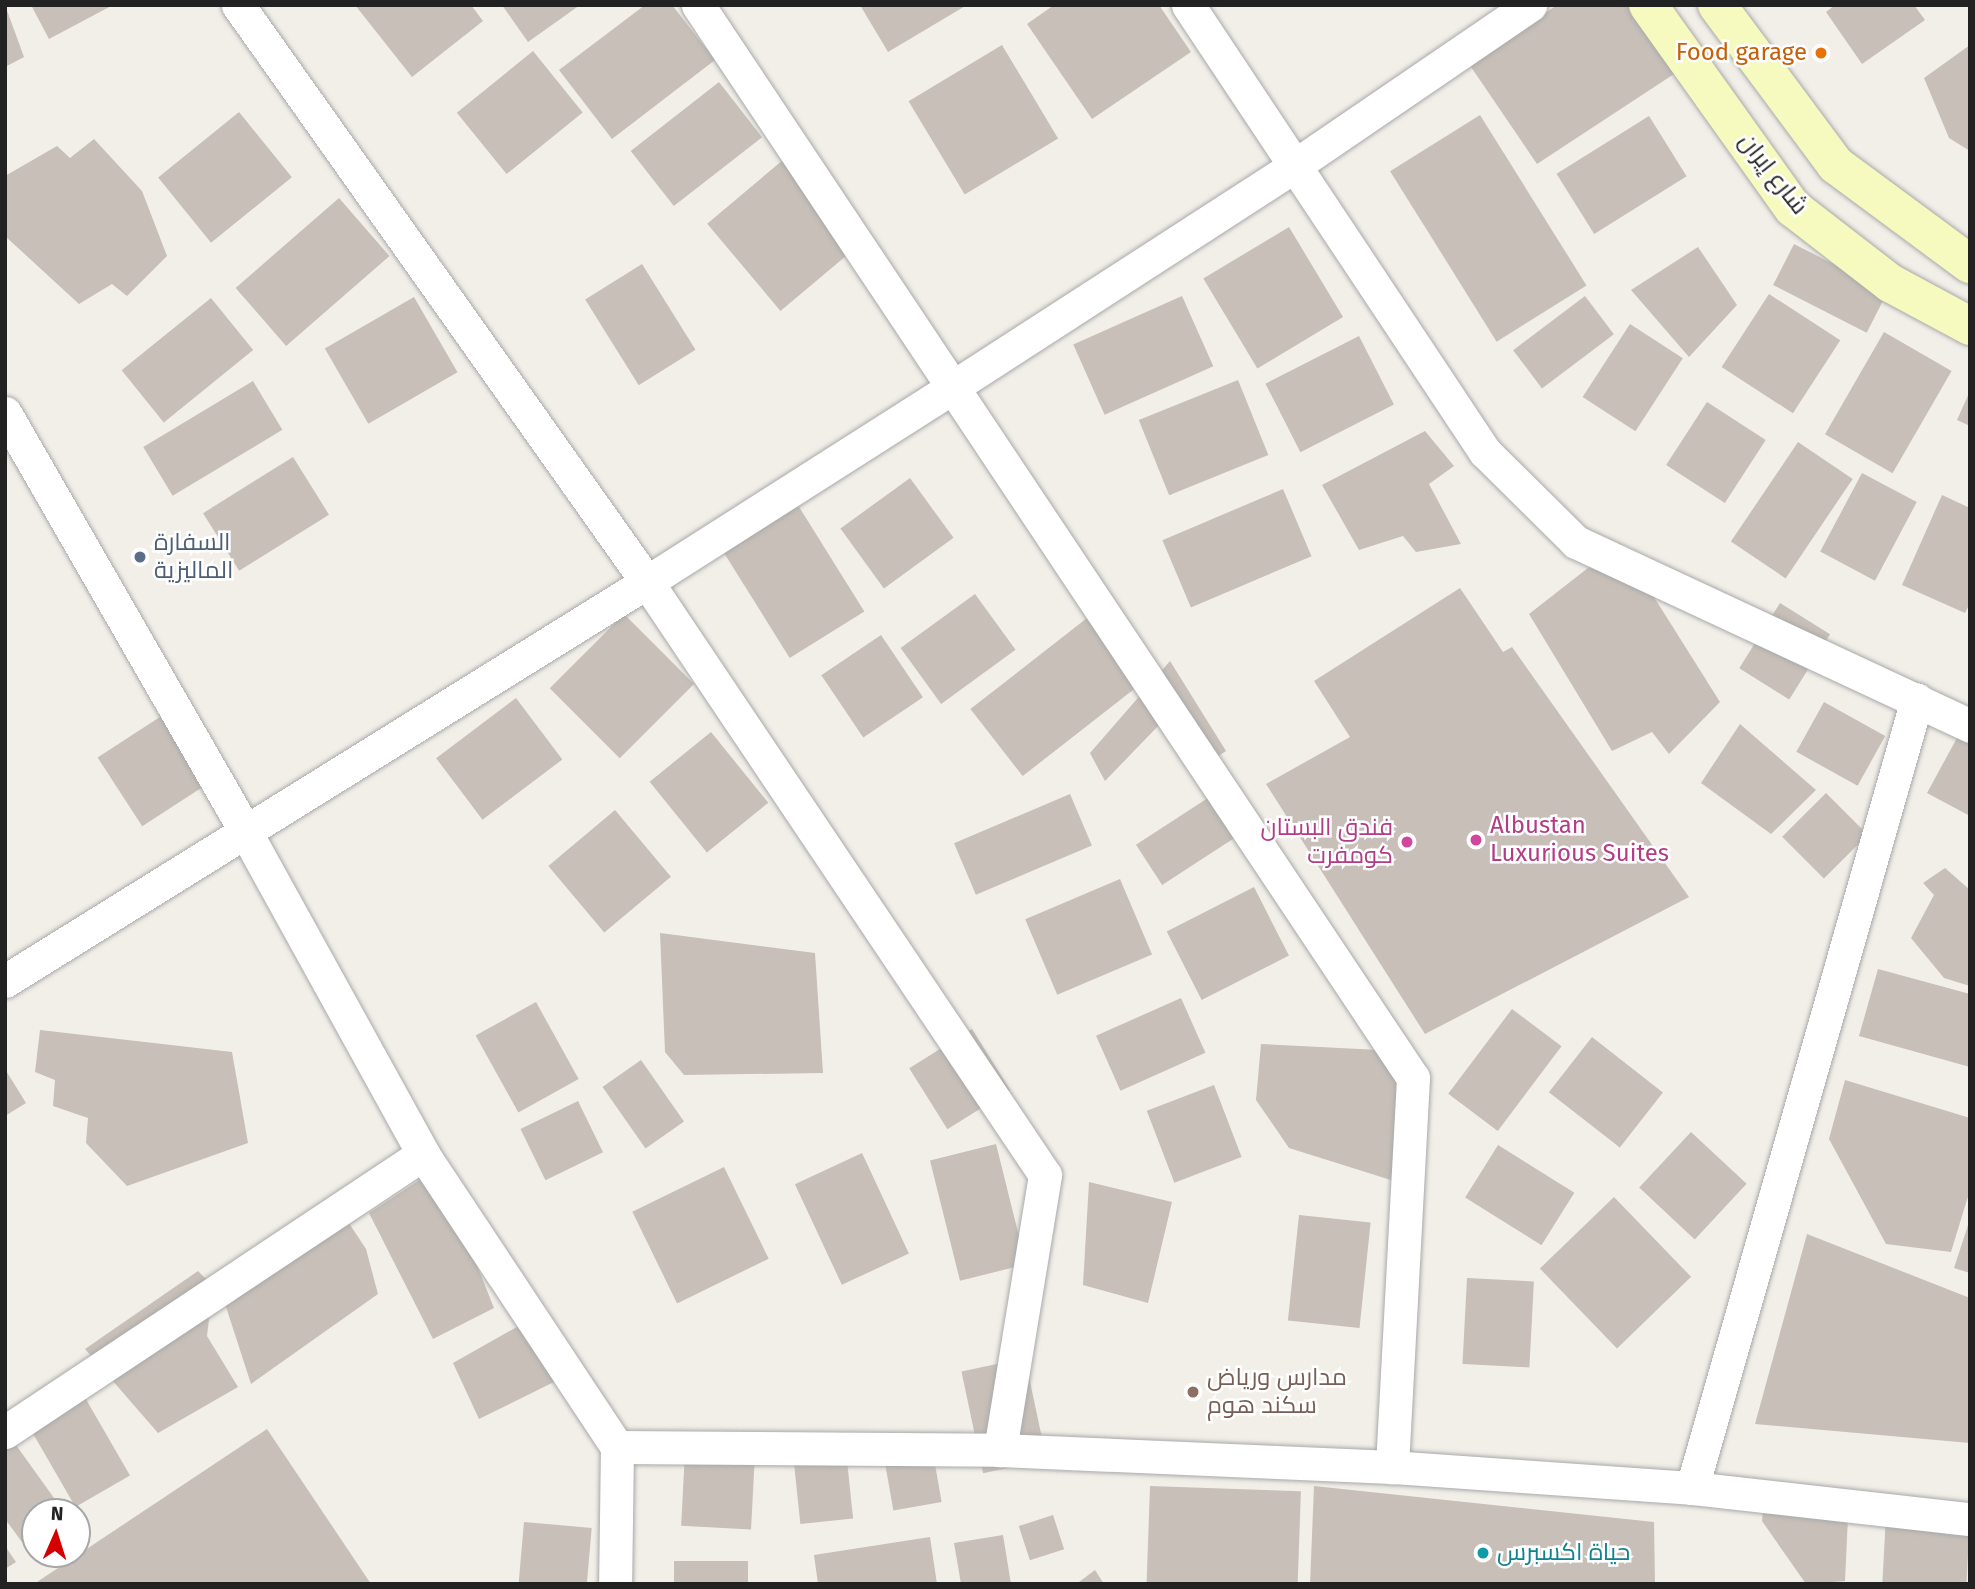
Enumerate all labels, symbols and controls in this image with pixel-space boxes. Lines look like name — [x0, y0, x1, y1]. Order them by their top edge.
place label: Food garage — [1676, 39, 1807, 67]
marker: Food garage — [1813, 45, 1829, 61]
street label: شارع إيران — [1732, 128, 1814, 220]
place label: السفارة الماليزية — [154, 529, 233, 585]
marker: السفارة الماليزية — [132, 549, 148, 565]
place label: Albustan Luxurious Suites — [1490, 812, 1669, 868]
place label: فندق البستان كومفرت — [1261, 814, 1393, 870]
marker: Albustan Luxurious Suites — [1468, 832, 1484, 848]
marker: فندق البستان كومفرت — [1399, 834, 1415, 850]
place label: مدارس ورياض سكند هوم — [1207, 1364, 1347, 1420]
marker: مدارس ورياض سكند هوم — [1185, 1384, 1201, 1400]
north arrow — [21, 1498, 91, 1568]
text: N — [50, 1502, 64, 1525]
place label: حياة اكسبرس — [1497, 1539, 1630, 1567]
marker: حياة اكسبرس — [1475, 1545, 1491, 1561]

